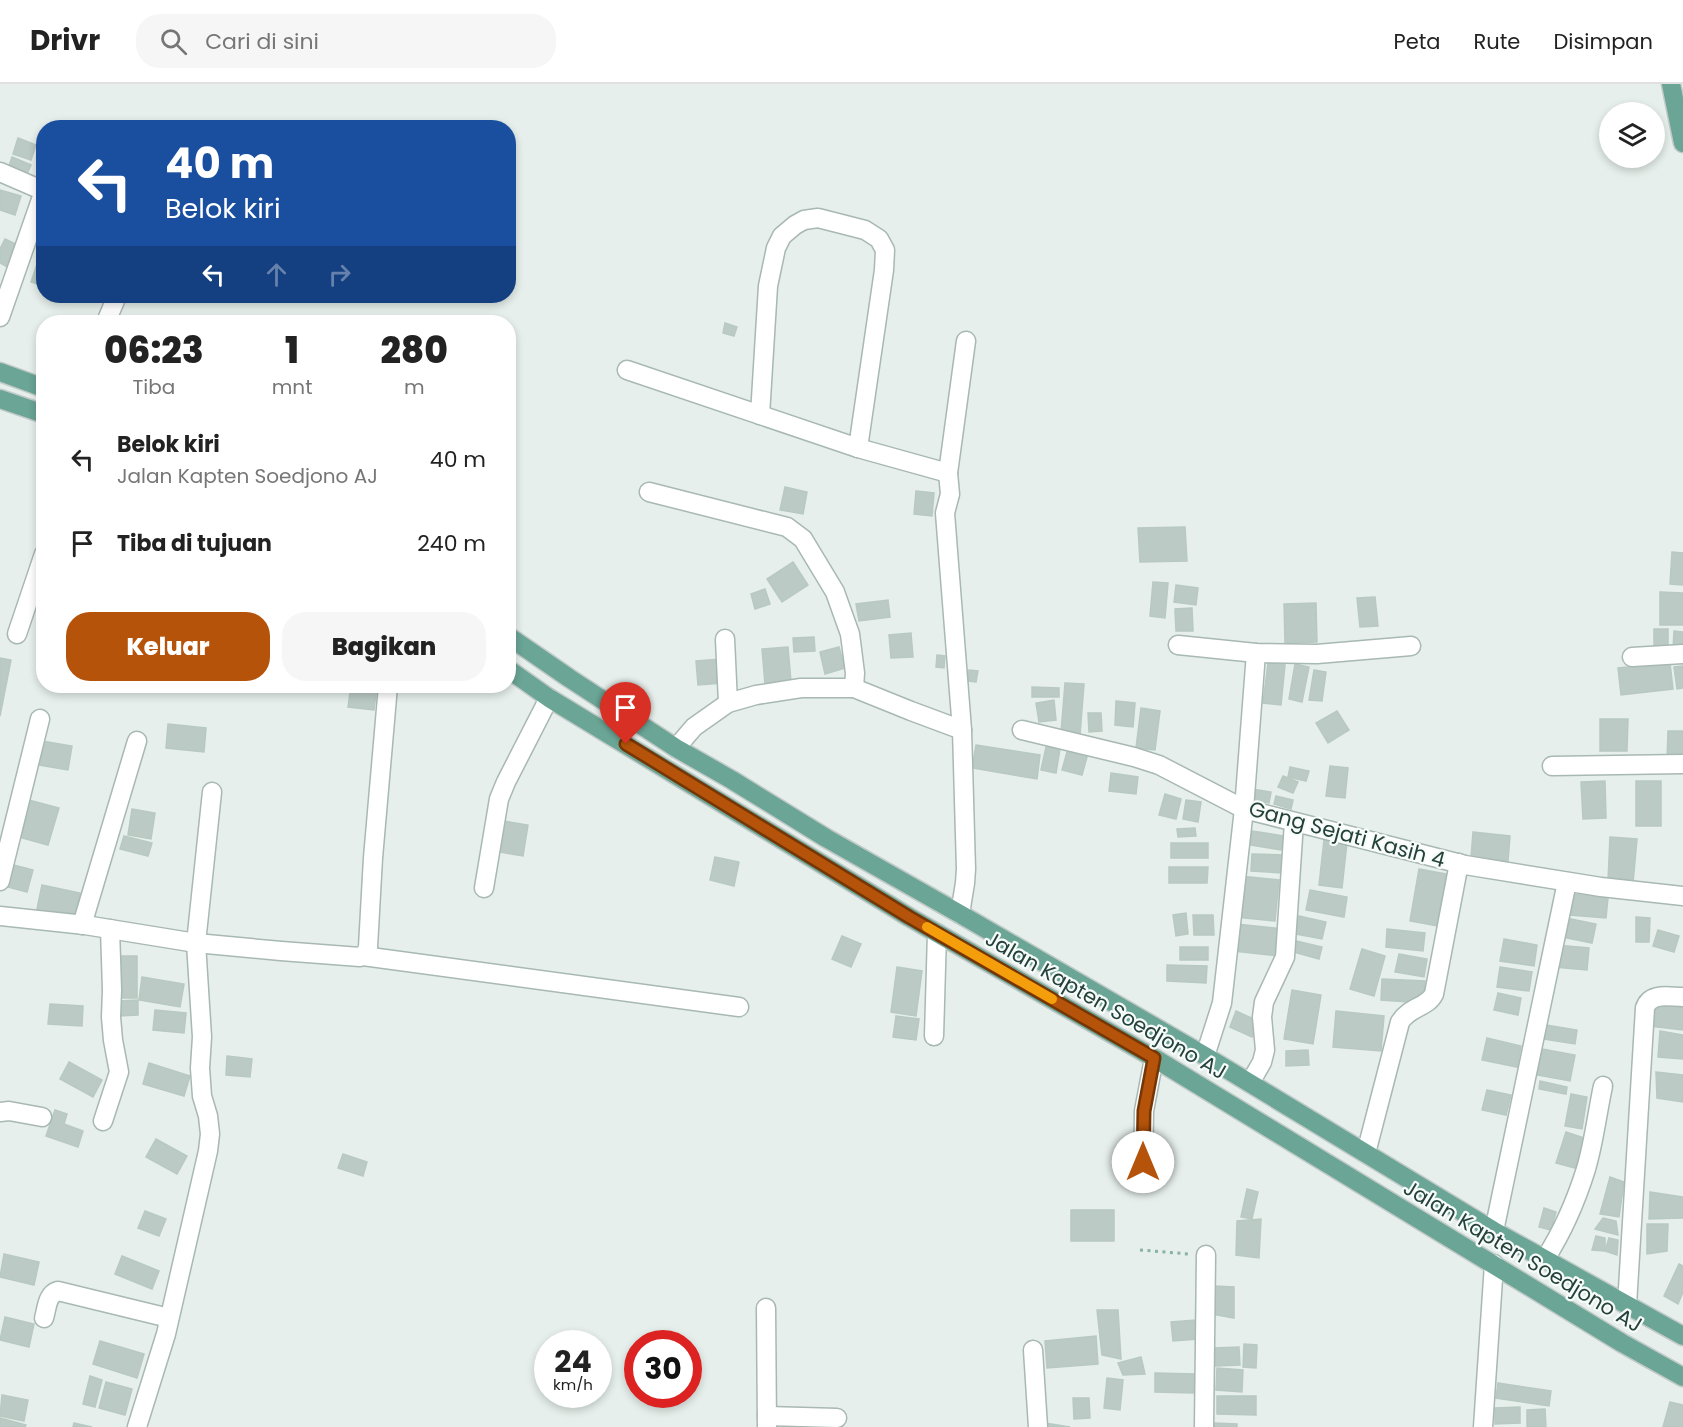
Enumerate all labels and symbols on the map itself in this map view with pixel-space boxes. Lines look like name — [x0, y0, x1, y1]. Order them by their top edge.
pin — [600, 682, 651, 744]
street label: Gang Sejati Kasih 4 — [1246, 794, 1448, 874]
street label: Jalan Kapten Soedjono AJ — [980, 924, 1232, 1086]
position arrow — [1111, 1130, 1175, 1194]
street label: Jalan Kapten Soedjono AJ — [1398, 1173, 1648, 1339]
speed limit sign: 30 — [624, 1330, 702, 1408]

